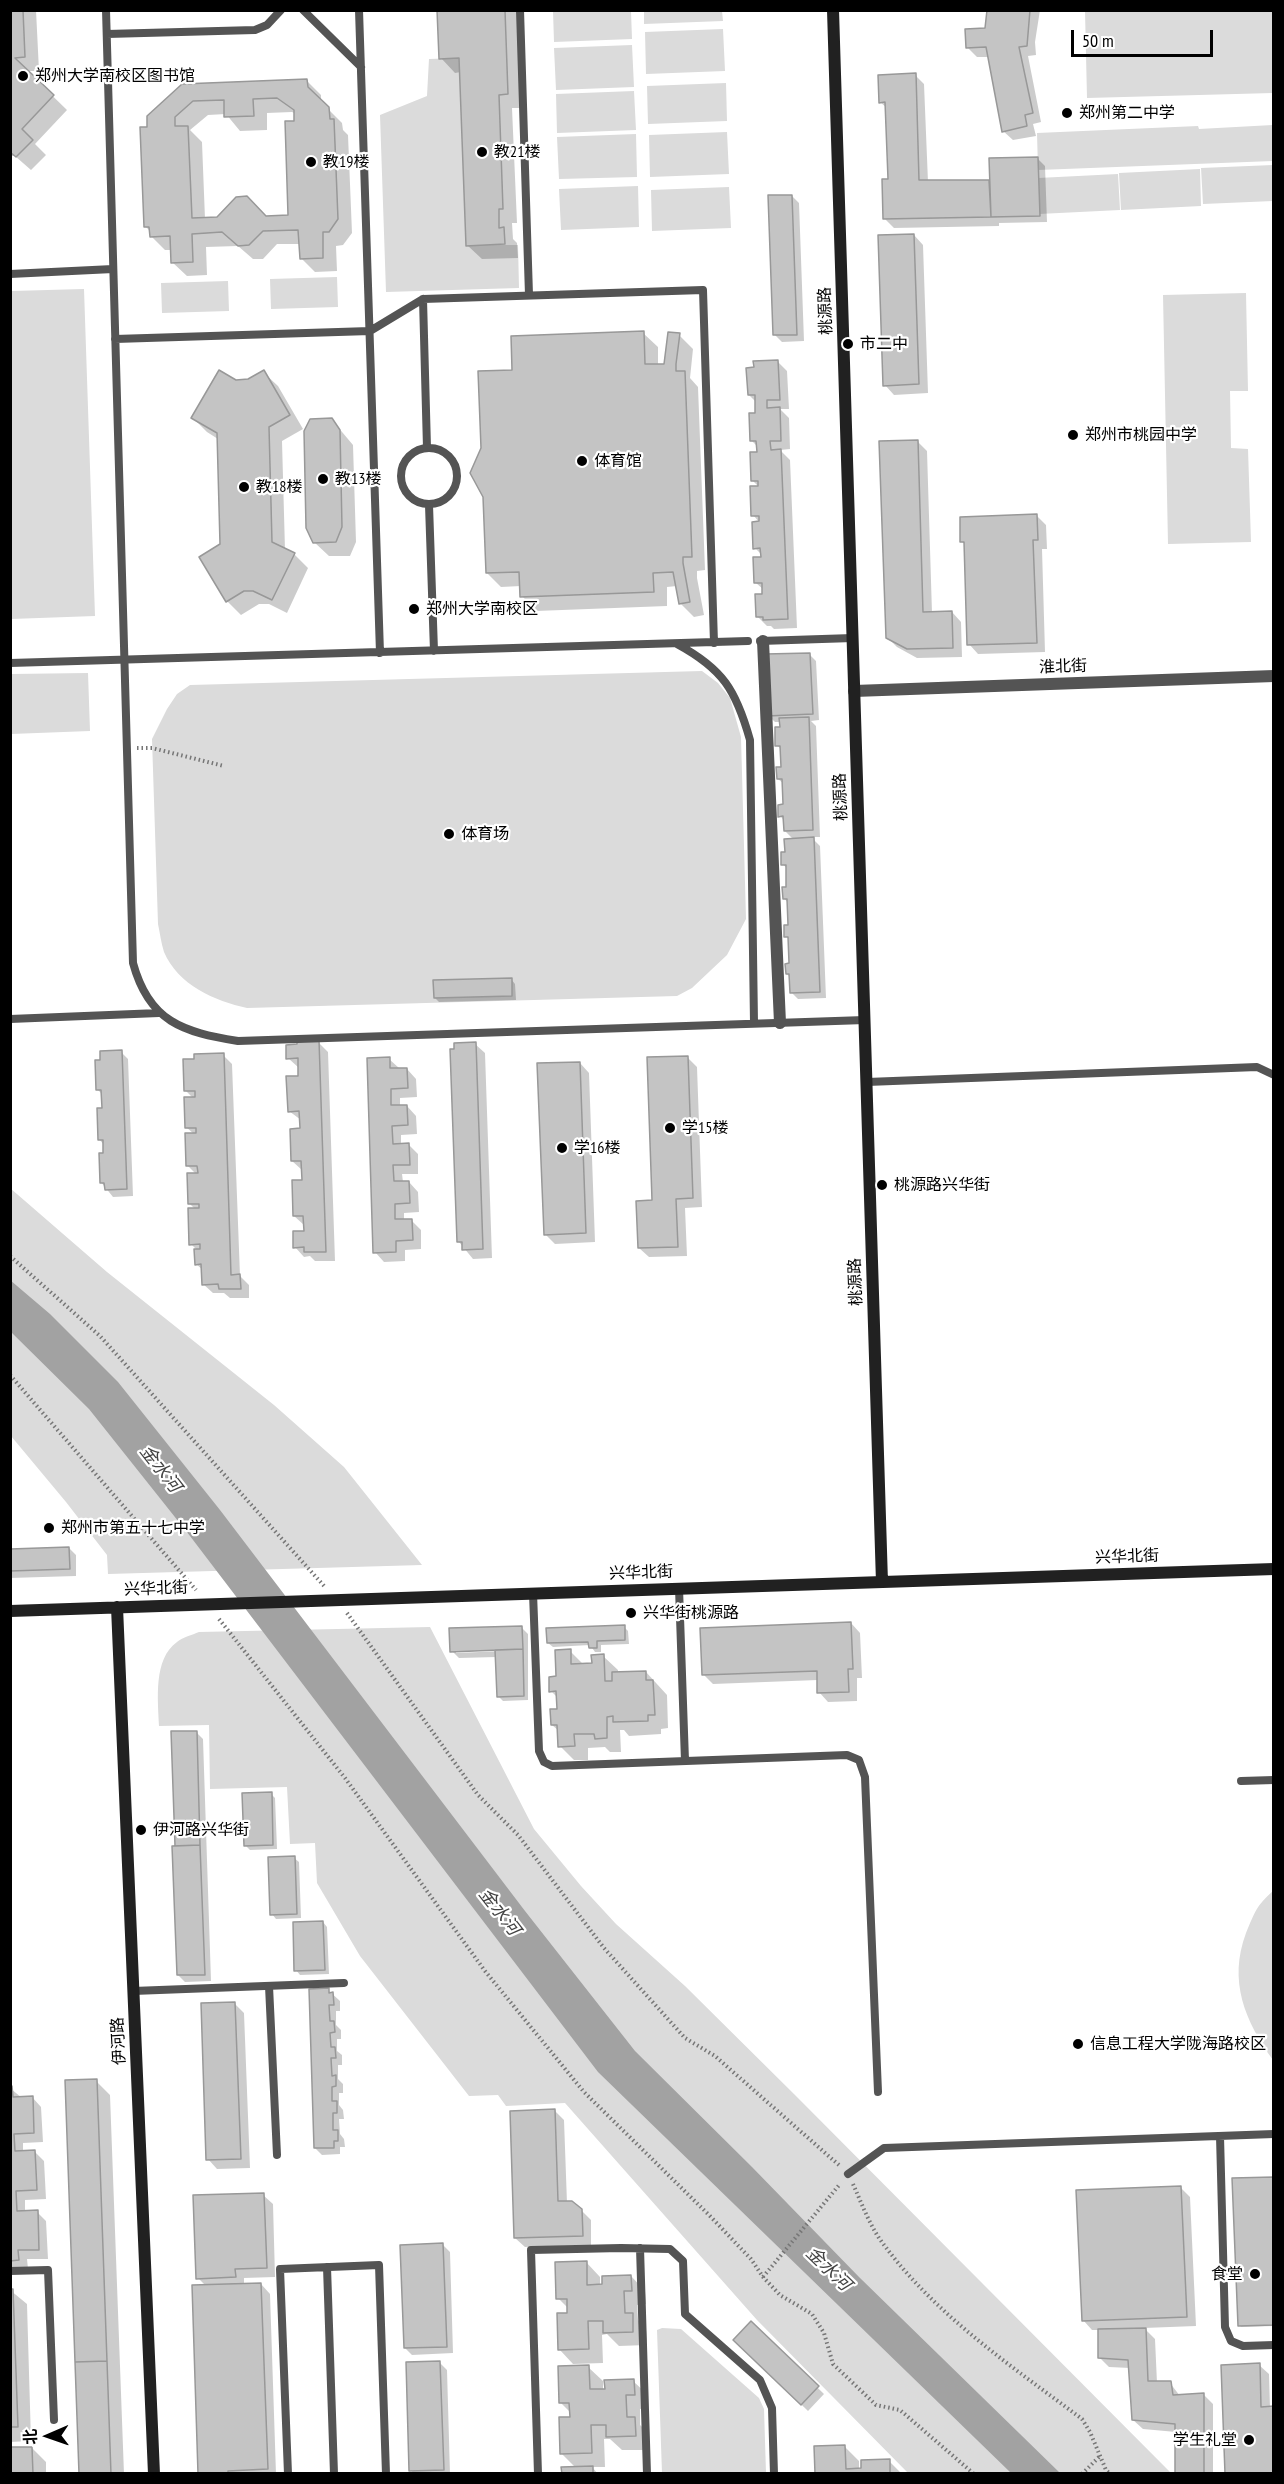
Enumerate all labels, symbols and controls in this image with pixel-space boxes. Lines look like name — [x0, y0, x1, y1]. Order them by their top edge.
scale bar — [1074, 18, 1216, 56]
text: 50 m — [1082, 29, 1114, 52]
place label: 郑州大学南校区图书馆 — [35, 66, 195, 86]
marker: 郑州大学南校区图书馆 — [16, 69, 30, 83]
place label: 郑州第二中学 — [1079, 103, 1175, 123]
marker: 郑州第二中学 — [1060, 106, 1074, 120]
place label: 教21楼 — [494, 142, 540, 162]
marker: 教21楼 — [475, 145, 489, 159]
place label: 教19楼 — [323, 152, 369, 172]
marker: 教19楼 — [304, 155, 318, 169]
street label: 桃源路 — [816, 287, 836, 335]
place label: 市二中 — [860, 334, 908, 354]
marker: 市二中 — [841, 337, 855, 351]
place label: 郑州市桃园中学 — [1085, 425, 1197, 445]
marker: 郑州市桃园中学 — [1066, 428, 1080, 442]
place label: 体育馆 — [594, 451, 642, 471]
marker: 体育馆 — [575, 454, 589, 468]
place label: 教13楼 — [335, 469, 381, 489]
marker: 教13楼 — [316, 472, 330, 486]
place label: 教18楼 — [256, 477, 302, 497]
marker: 教18楼 — [237, 480, 251, 494]
place label: 郑州大学南校区 — [426, 599, 538, 619]
marker: 郑州大学南校区 — [407, 602, 421, 616]
street label: 淮北街 — [1039, 657, 1087, 677]
street label: 桃源路 — [831, 773, 851, 821]
place label: 体育场 — [461, 824, 509, 844]
marker: 体育场 — [442, 827, 456, 841]
place label: 学15楼 — [682, 1118, 728, 1138]
marker: 学15楼 — [663, 1121, 677, 1135]
place label: 学16楼 — [574, 1138, 620, 1158]
marker: 学16楼 — [555, 1141, 569, 1155]
place label: 桃源路兴华街 — [894, 1175, 990, 1195]
marker: 桃源路兴华街 — [875, 1178, 889, 1192]
street label: 桃源路 — [846, 1258, 866, 1306]
water label: 金水河 — [135, 1441, 185, 1497]
place label: 郑州市第五十七中学 — [61, 1518, 205, 1538]
marker: 郑州市第五十七中学 — [42, 1521, 56, 1535]
street label: 兴华北街 — [1095, 1546, 1159, 1568]
street label: 兴华北街 — [609, 1562, 673, 1584]
street label: 兴华北街 — [124, 1578, 188, 1600]
place label: 兴华街桃源路 — [643, 1603, 739, 1623]
marker: 兴华街桃源路 — [624, 1606, 638, 1620]
place label: 伊河路兴华街 — [153, 1820, 249, 1840]
marker: 伊河路兴华街 — [134, 1823, 148, 1837]
water label: 金水河 — [474, 1884, 524, 1940]
street label: 伊河路 — [108, 2017, 130, 2065]
place label: 信息工程大学陇海路校区 — [1090, 2034, 1266, 2054]
marker: 信息工程大学陇海路校区 — [1071, 2037, 1085, 2051]
water label: 金水河 — [801, 2242, 855, 2296]
place label: 食堂 — [1211, 2264, 1243, 2284]
marker: 食堂 — [1248, 2267, 1262, 2281]
north arrow — [18, 2406, 78, 2466]
text: 北 — [20, 2428, 40, 2445]
place label: 学生礼堂 — [1173, 2430, 1237, 2450]
marker: 学生礼堂 — [1242, 2433, 1256, 2447]

